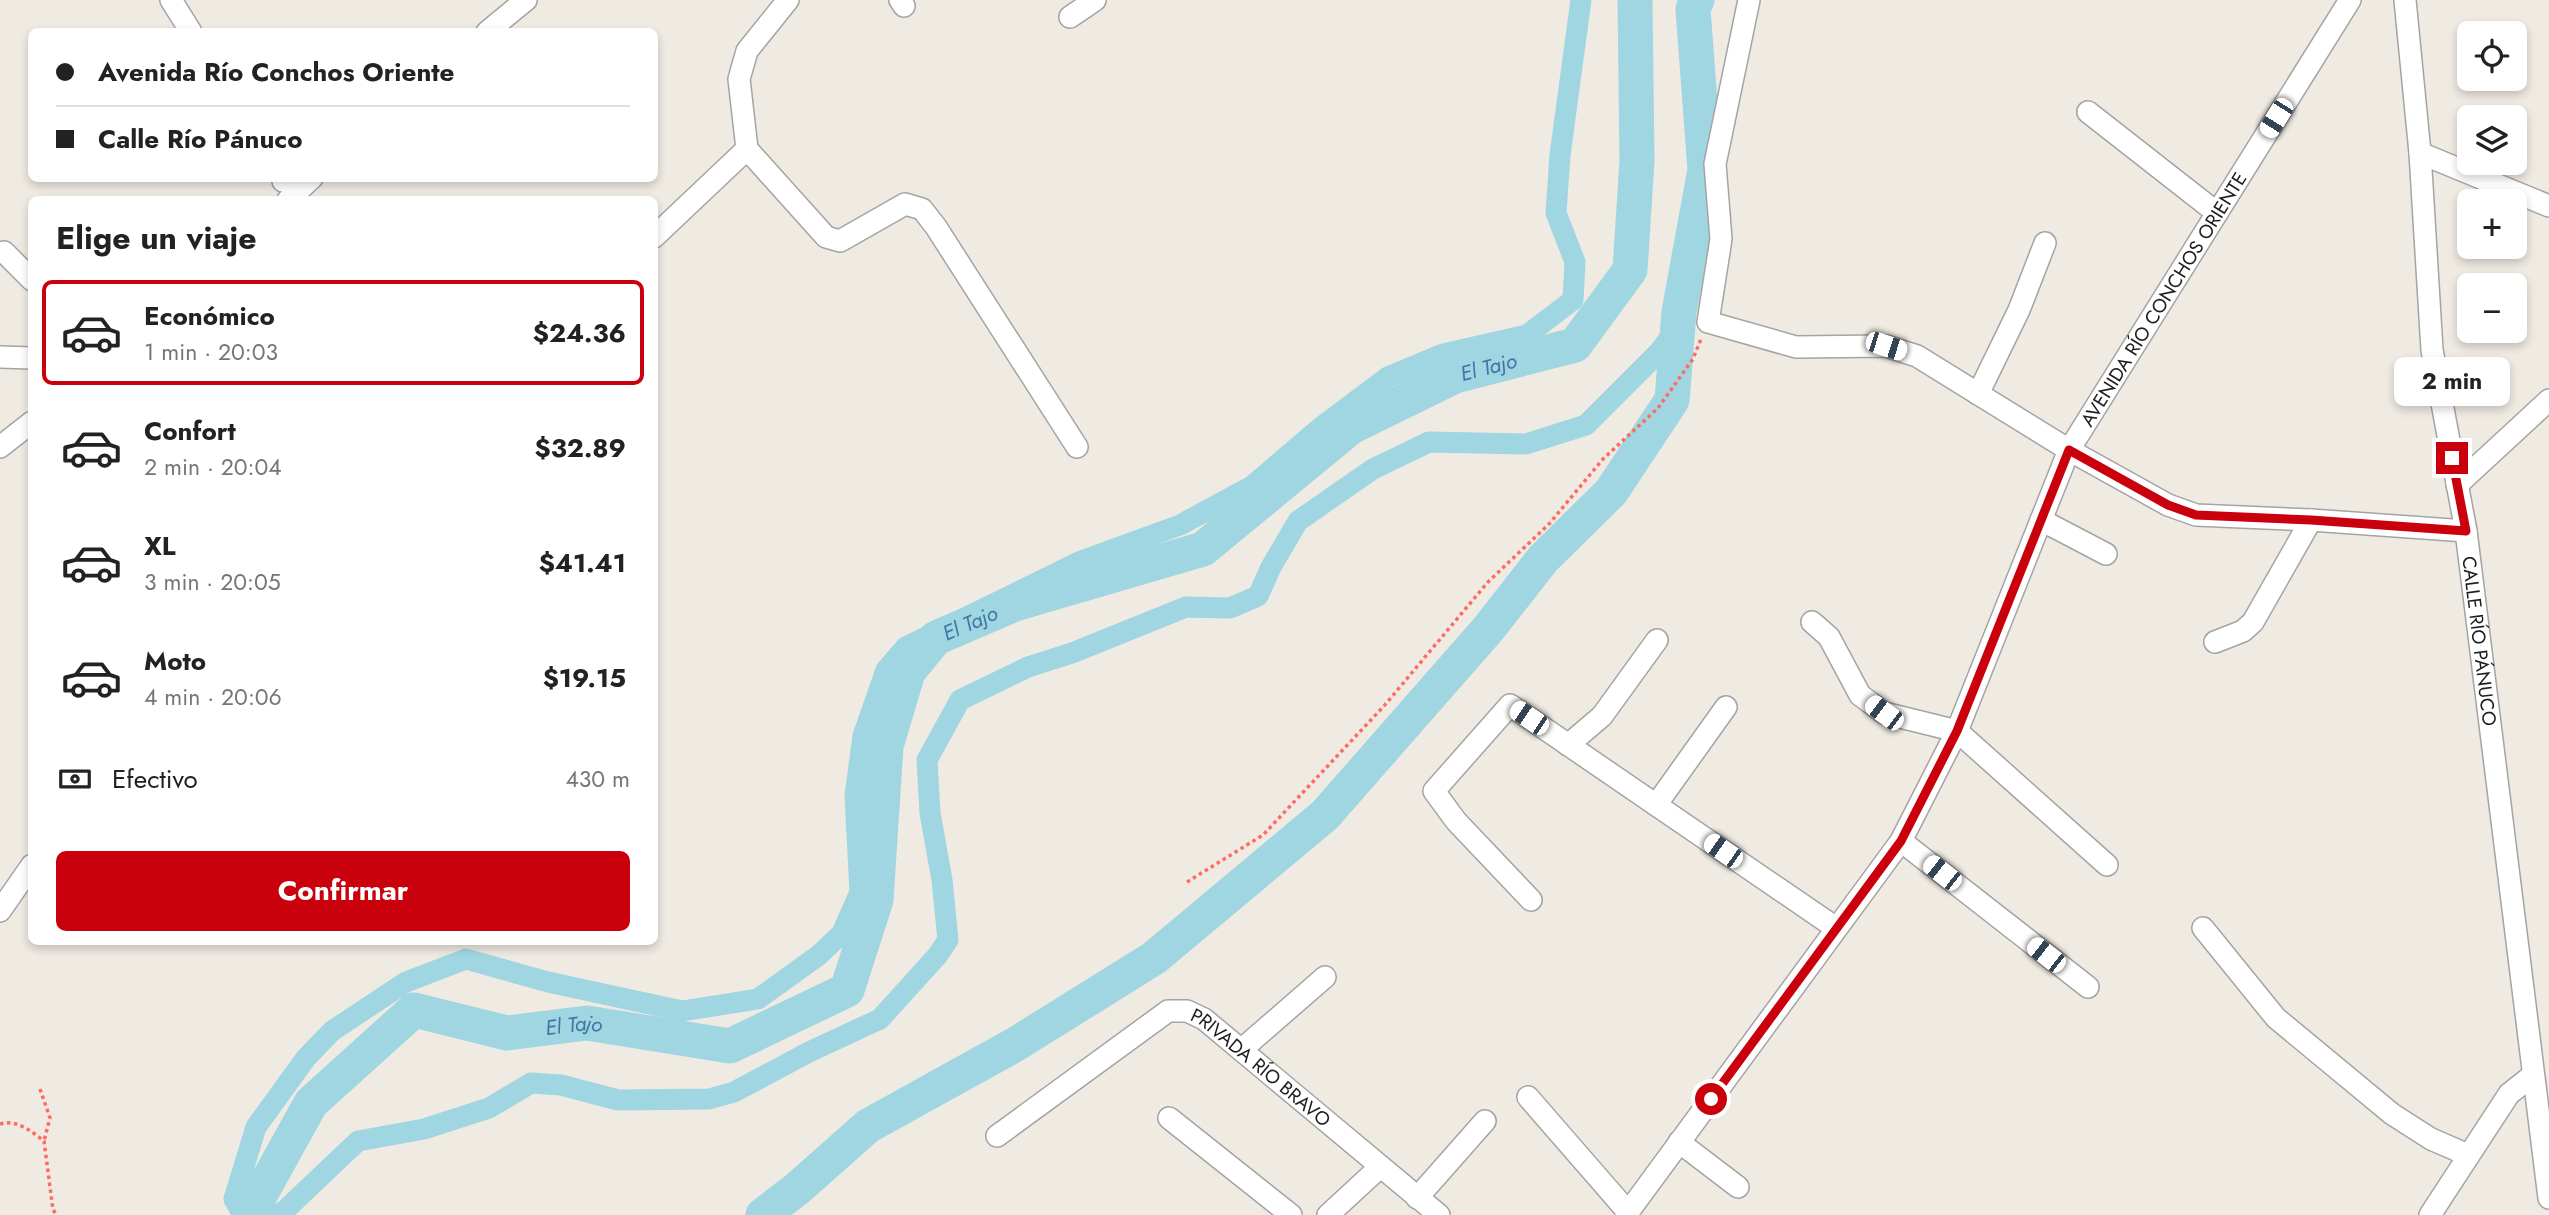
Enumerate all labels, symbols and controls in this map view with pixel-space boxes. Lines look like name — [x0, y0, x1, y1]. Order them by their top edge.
map controls — [2457, 21, 2527, 343]
button: locate — [2457, 21, 2527, 91]
text: Avenida Río Conchos Oriente — [98, 53, 455, 91]
car — [2256, 95, 2297, 141]
button: layers — [2457, 105, 2527, 175]
text: Calle Río Pánuco — [98, 120, 303, 158]
street label: AVENIDA RÍO CONCHOS ORIENTE — [2074, 167, 2253, 431]
button: + — [2457, 189, 2527, 259]
text: Elige un viaje — [56, 215, 257, 261]
button: − — [2457, 273, 2527, 343]
text: Económico — [144, 297, 275, 335]
icon: car — [60, 301, 123, 364]
text: $24.36 — [533, 314, 626, 352]
car — [1863, 330, 1910, 362]
text: 1 min · 20:03 — [144, 335, 278, 369]
water label: El Tajo — [1457, 346, 1520, 389]
callout: 2 min — [2394, 356, 2510, 406]
text: 2 min — [2422, 364, 2482, 398]
text: Confort — [144, 412, 236, 450]
icon: car — [60, 416, 123, 479]
text: $32.89 — [535, 429, 626, 467]
route end — [2436, 442, 2468, 474]
text: 2 min · 20:04 — [144, 450, 282, 484]
text: XL — [144, 527, 176, 565]
icon: car — [60, 531, 123, 594]
text: $41.41 — [539, 544, 626, 582]
street label: CALLE RÍO PÁNUCO — [2456, 554, 2504, 727]
text: 3 min · 20:05 — [144, 565, 281, 599]
water label: El Tajo — [938, 598, 1002, 648]
text: Moto — [144, 642, 206, 680]
icon: car — [60, 646, 123, 709]
text: $19.15 — [543, 659, 626, 697]
text: 4 min · 20:06 — [144, 680, 282, 714]
car — [1861, 692, 1908, 734]
car — [1506, 698, 1553, 738]
icon: cash — [56, 760, 94, 798]
text: Efectivo — [112, 760, 198, 798]
text: 430 m — [565, 762, 630, 796]
car — [1700, 830, 1747, 872]
button: Confirmar — [56, 851, 630, 931]
car — [1919, 852, 1966, 894]
car — [2023, 934, 2070, 976]
street label: PRIVADA RÍO BRAVO — [1187, 1001, 1337, 1133]
water label: El Tajo — [544, 1008, 605, 1043]
route start — [1695, 1083, 1727, 1115]

